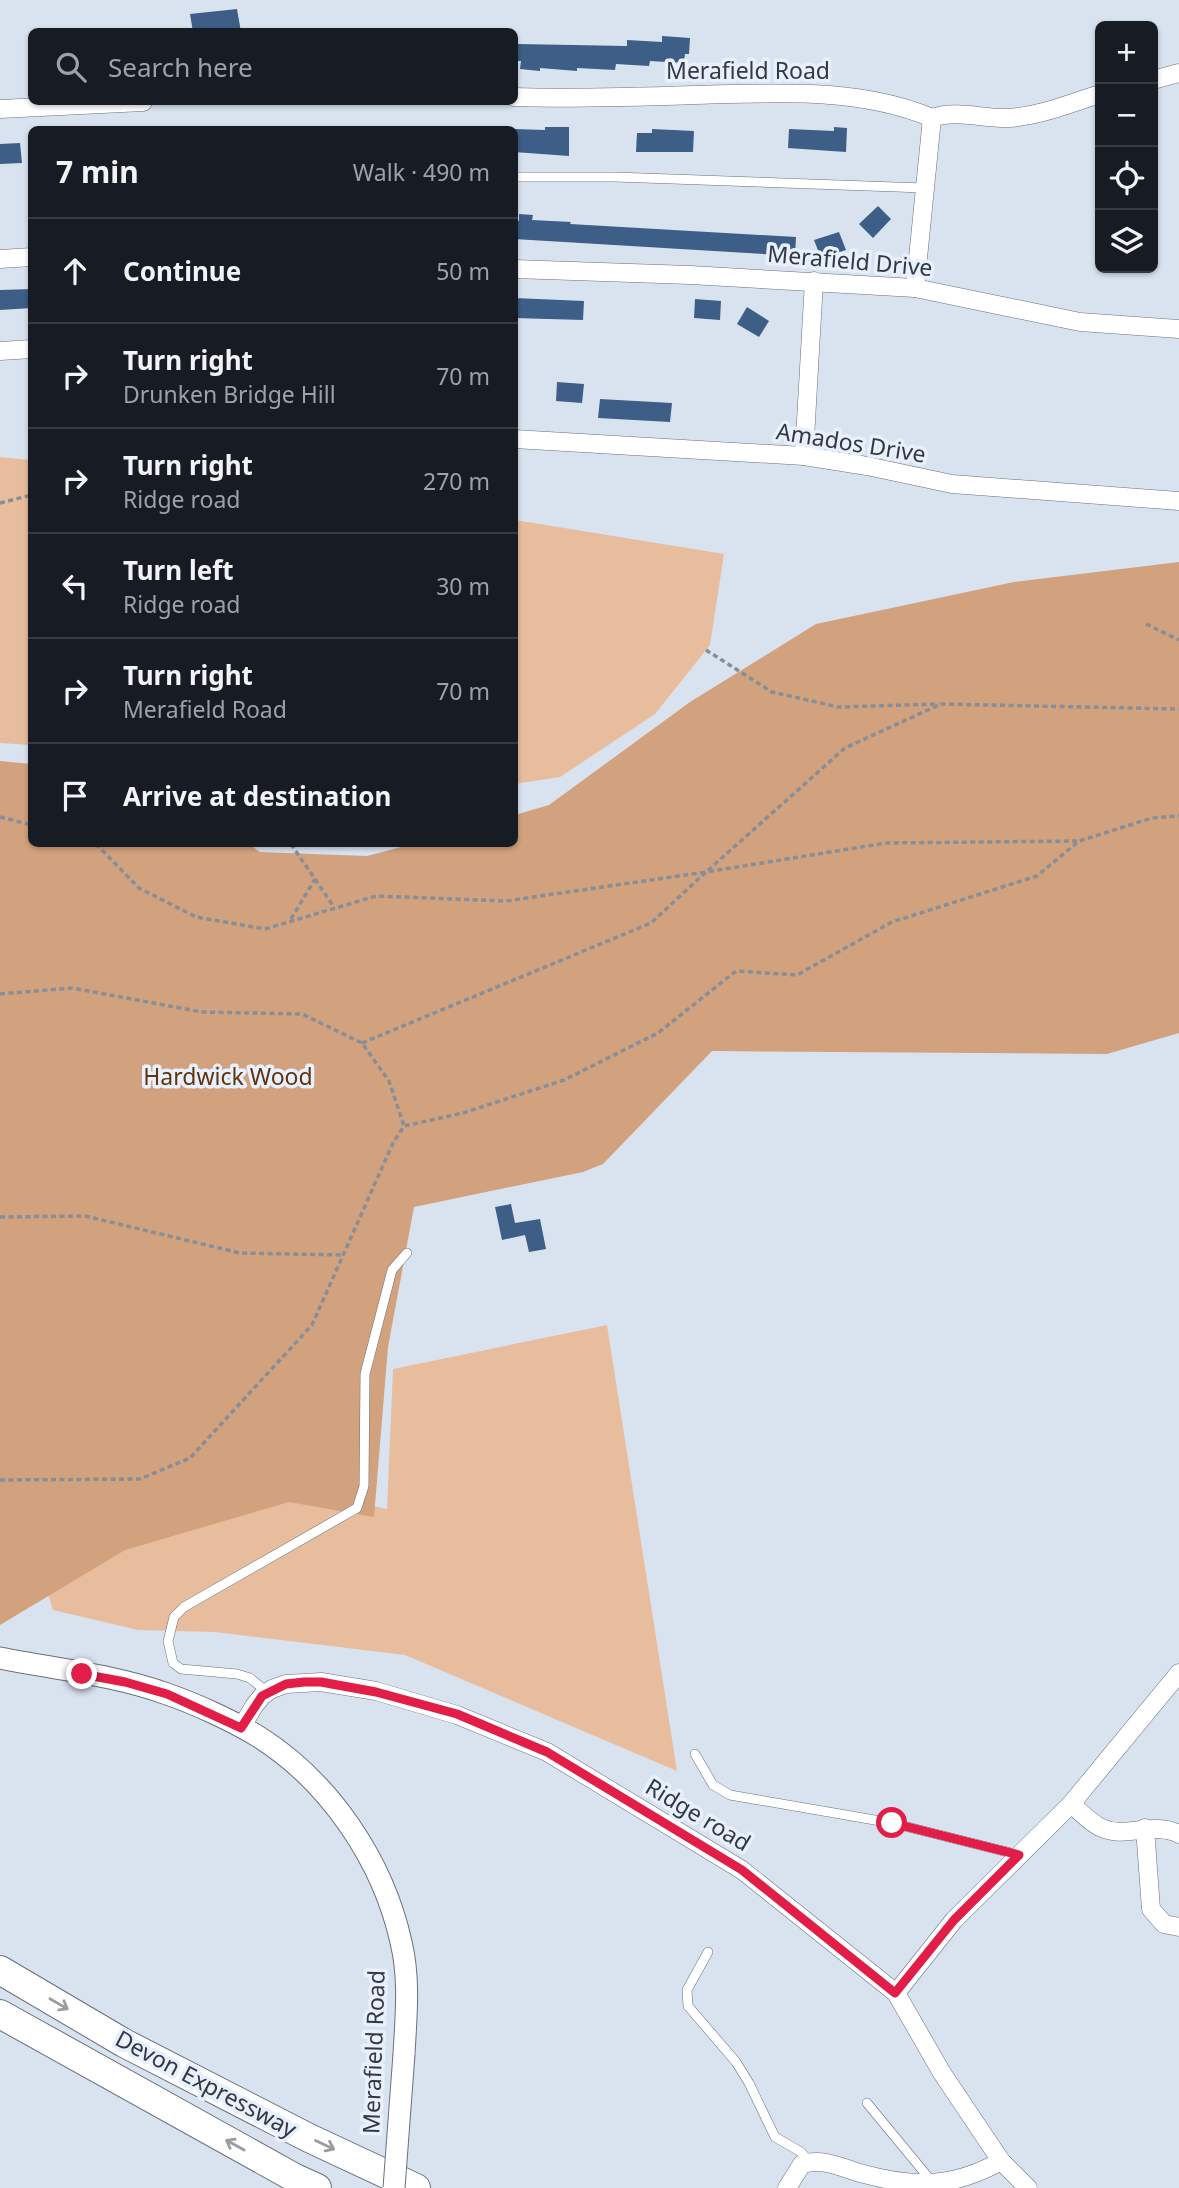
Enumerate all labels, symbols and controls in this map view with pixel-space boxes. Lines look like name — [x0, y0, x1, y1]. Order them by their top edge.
map controls — [1095, 21, 1158, 273]
button: + — [1095, 21, 1158, 84]
search box — [28, 28, 518, 105]
icon: search — [52, 48, 90, 86]
text: Search here — [108, 49, 253, 85]
street label: Merafield Road — [666, 54, 830, 86]
button: − — [1095, 84, 1158, 147]
button: locate — [1095, 147, 1158, 210]
text: 7 min — [56, 151, 139, 192]
text: Walk · 490 m — [353, 156, 490, 188]
button: layers — [1095, 210, 1158, 273]
street label: Merafield Drive — [766, 237, 934, 283]
icon: ahead — [56, 252, 94, 290]
text: Continue — [123, 253, 241, 289]
text: 50 m — [436, 255, 490, 287]
text: Turn right — [123, 342, 253, 378]
icon: right — [56, 357, 94, 395]
text: 70 m — [436, 360, 490, 392]
text: Drunken Bridge Hill — [123, 378, 336, 410]
street label: Amados Drive — [774, 414, 928, 470]
text: Turn right — [123, 447, 253, 483]
icon: right — [56, 462, 94, 500]
text: 270 m — [423, 465, 490, 497]
text: Ridge road — [123, 483, 240, 515]
text: Turn left — [123, 552, 234, 588]
icon: left — [56, 567, 94, 605]
text: 30 m — [436, 570, 490, 602]
text: Ridge road — [123, 588, 240, 620]
text: Turn right — [123, 657, 253, 693]
icon: right — [56, 672, 94, 710]
text: 70 m — [436, 675, 490, 707]
text: Merafield Road — [123, 693, 287, 725]
icon: arrive — [56, 777, 94, 815]
text: Arrive at destination — [123, 778, 392, 814]
park label: Hardwick Wood — [143, 1060, 313, 1092]
route end — [66, 1658, 97, 1689]
street label: Ridge road — [640, 1770, 757, 1858]
route start — [876, 1807, 907, 1838]
street label: Merafield Road — [354, 1969, 392, 2134]
one-way arrow — [48, 1998, 68, 2012]
street label: Devon Expressway — [110, 2022, 303, 2145]
one-way arrow — [225, 2138, 246, 2151]
one-way arrow — [314, 2139, 335, 2152]

